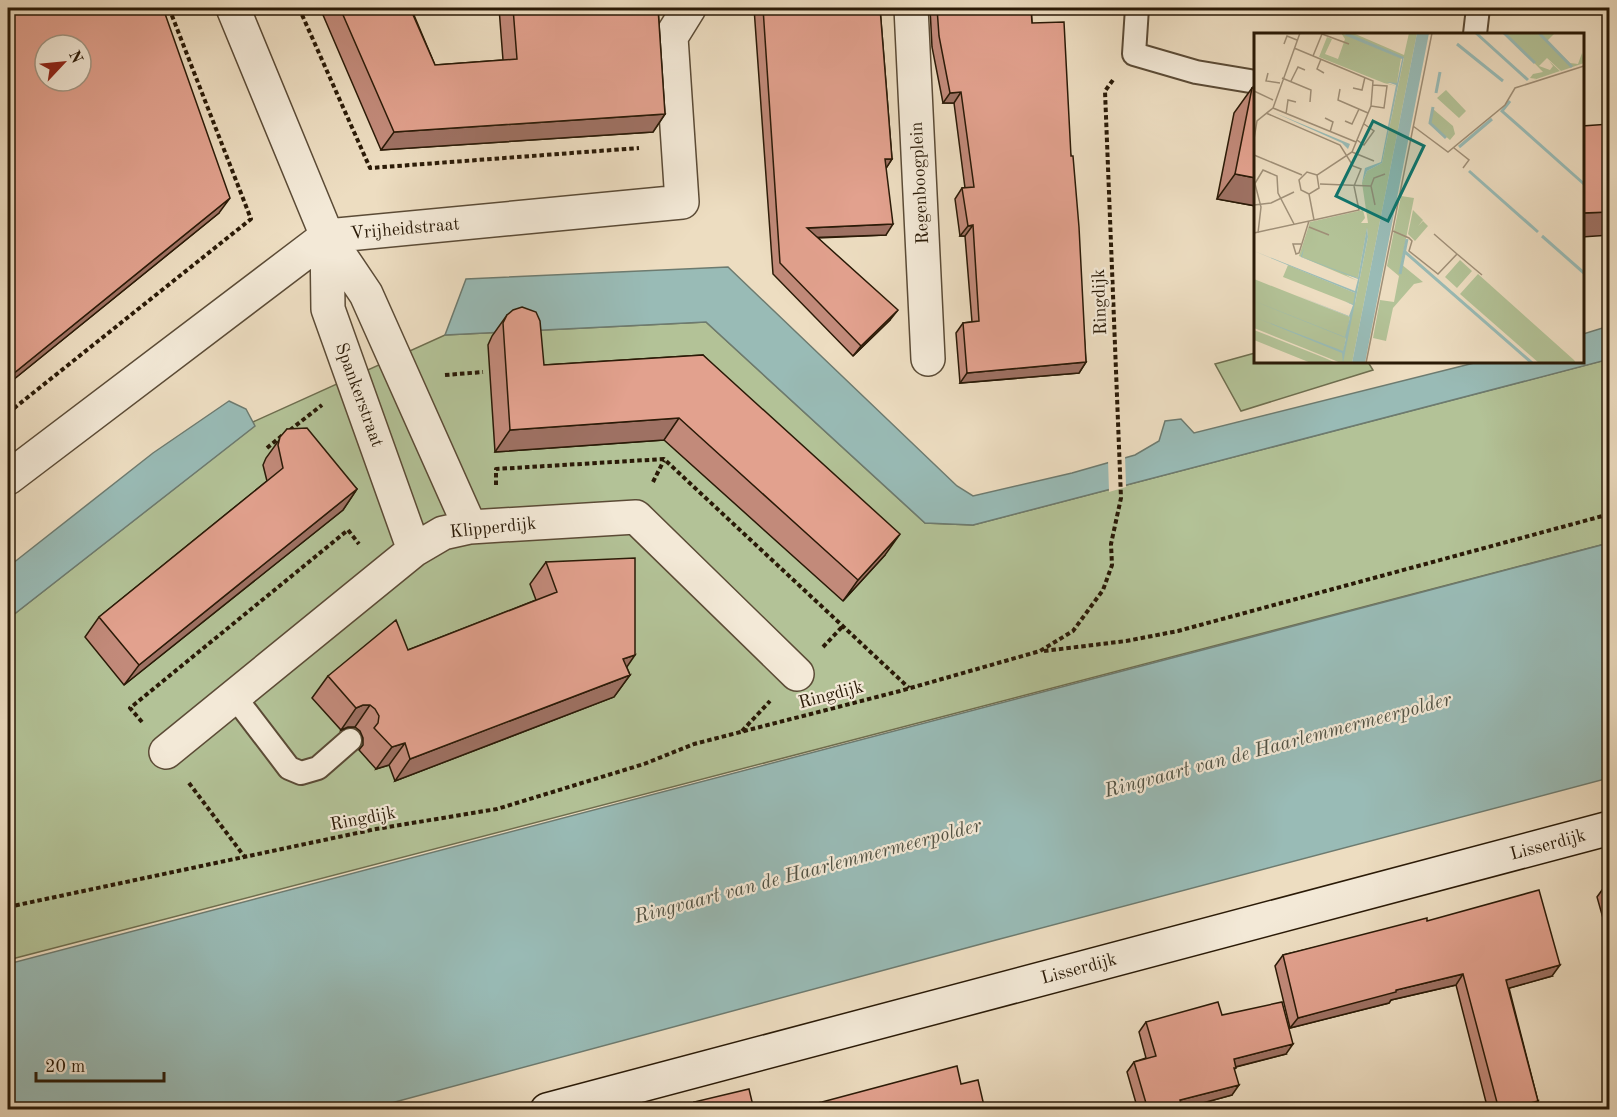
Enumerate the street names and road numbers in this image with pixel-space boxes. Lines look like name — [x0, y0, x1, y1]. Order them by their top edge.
street label: Regenboogplein — [908, 121, 932, 245]
street label: Vrijheidstraat — [350, 215, 460, 243]
street label: Ringdijk — [1090, 268, 1110, 336]
street label: Spankerstraat — [332, 340, 386, 450]
street label: Klipperdijk — [449, 515, 537, 541]
street label: Ringdijk — [797, 678, 865, 712]
street label: Ringdijk — [329, 804, 397, 834]
street label: Lisserdijk — [1508, 826, 1588, 864]
street label: Lisserdijk — [1039, 950, 1119, 988]

